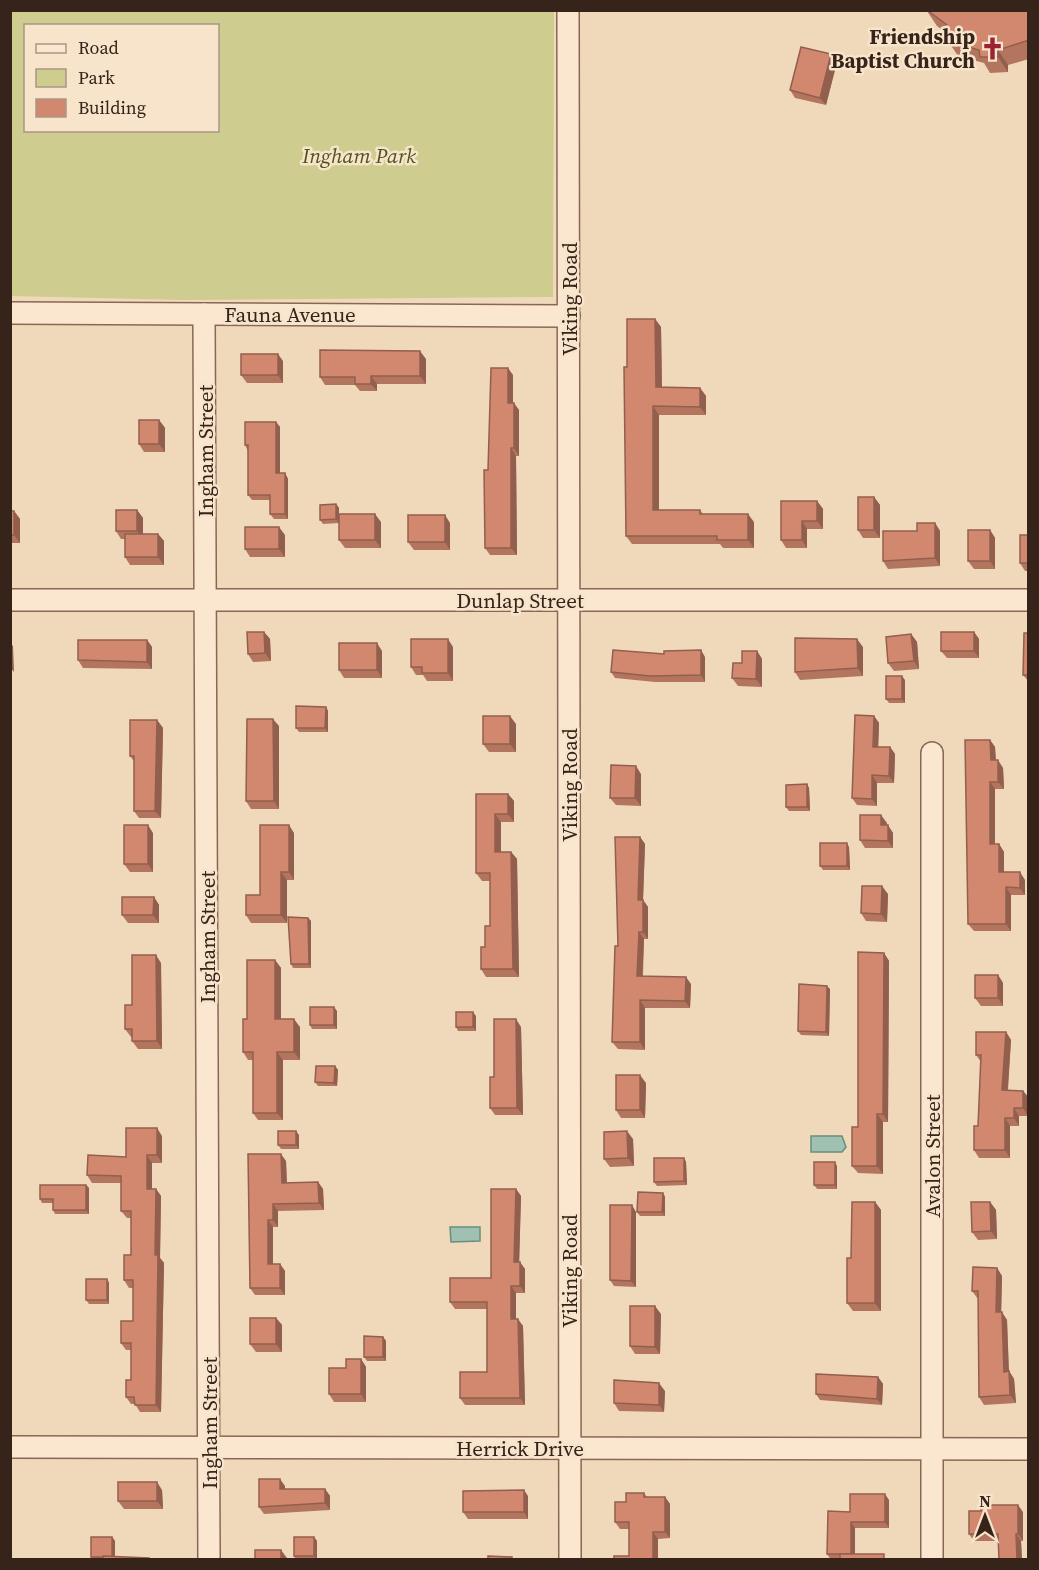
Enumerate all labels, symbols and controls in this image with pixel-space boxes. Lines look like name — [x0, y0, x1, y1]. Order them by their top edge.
place label: Friendship Baptist Church — [831, 22, 975, 75]
legend — [24, 24, 219, 132]
text: Road — [78, 35, 119, 60]
church icon: Friendship Baptist Church — [980, 35, 1006, 61]
text: Park — [78, 65, 115, 90]
text: Building — [78, 95, 146, 120]
park label: Ingham Park — [301, 141, 416, 170]
street label: Viking Road — [555, 242, 584, 356]
street label: Fauna Avenue — [224, 300, 356, 329]
street label: Ingham Street — [191, 385, 220, 517]
street label: Dunlap Street — [456, 586, 584, 615]
street label: Viking Road — [555, 728, 584, 842]
street label: Ingham Street — [193, 871, 222, 1003]
street label: Avalon Street — [918, 1094, 947, 1218]
street label: Viking Road — [555, 1214, 584, 1328]
street label: Ingham Street — [195, 1357, 224, 1489]
street label: Herrick Drive — [456, 1434, 584, 1463]
north arrow — [955, 1486, 1015, 1546]
text: N — [979, 1490, 991, 1512]

